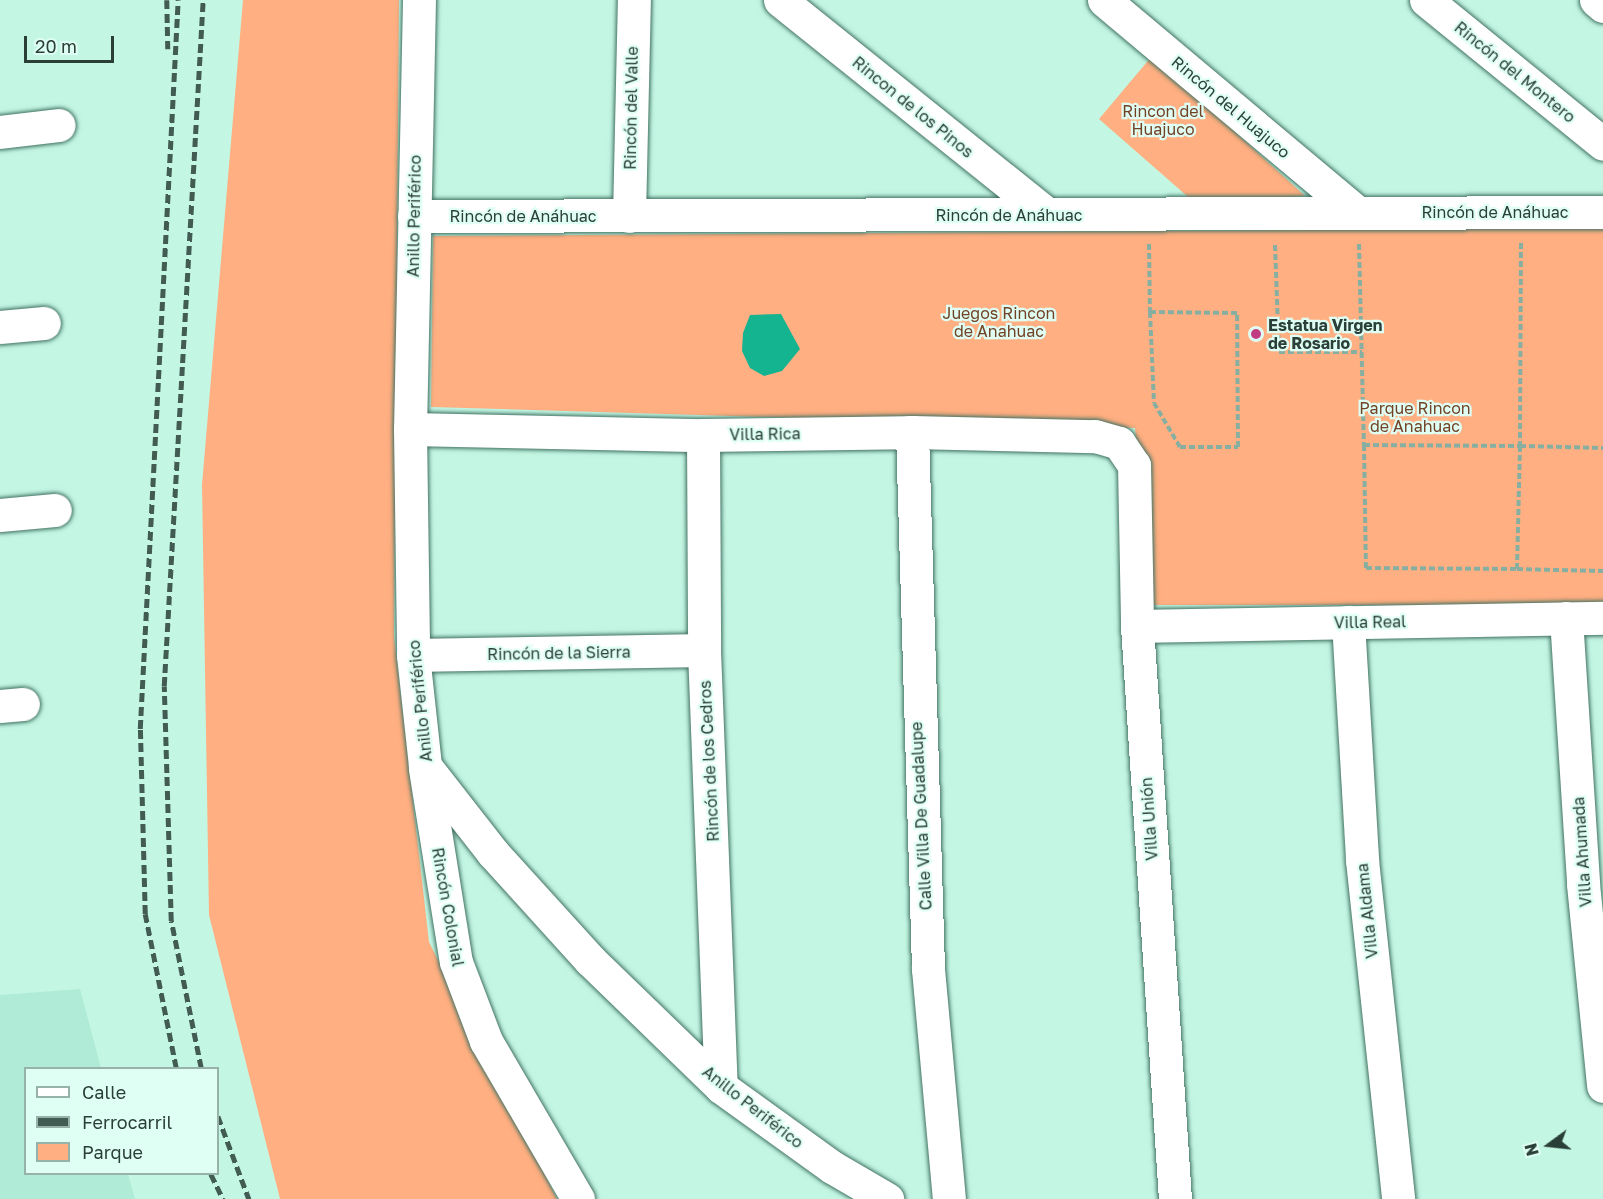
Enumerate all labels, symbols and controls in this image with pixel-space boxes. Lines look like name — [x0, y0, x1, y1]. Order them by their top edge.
street label: Rincón del Montero — [1451, 17, 1579, 127]
scale bar — [27, 24, 117, 62]
text: 20 m — [35, 35, 77, 57]
street label: Rincón del Valle — [620, 46, 642, 170]
street label: Rincon de los Pinos — [849, 52, 977, 162]
street label: Rincón del Huajuco — [1168, 52, 1294, 162]
park label: Rincon del Huajuco — [1122, 101, 1204, 139]
street label: Anillo Periférico — [403, 155, 425, 277]
street label: Rincón de Anáhuac — [1421, 202, 1569, 222]
street label: Rincón de Anáhuac — [935, 205, 1083, 225]
street label: Rincón de Anáhuac — [449, 206, 597, 226]
park label: Juegos Rincon de Anahuac — [943, 303, 1055, 341]
place label: Estatua Virgen de Rosario — [1268, 315, 1382, 353]
marker: Estatua Virgen de Rosario — [1249, 327, 1263, 341]
park label: Parque Rincon de Anahuac — [1359, 398, 1471, 436]
street label: Villa Rica — [729, 424, 801, 444]
street label: Villa Real — [1334, 612, 1406, 632]
street label: Anillo Periférico — [404, 639, 436, 763]
street label: Rincón de la Sierra — [487, 642, 631, 664]
street label: Rincón de los Cedros — [695, 680, 723, 842]
street label: Calle Villa De Guadalupe — [906, 721, 936, 911]
street label: Villa Unión — [1137, 777, 1161, 861]
street label: Villa Ahumada — [1569, 796, 1595, 908]
street label: Rincón Colonial — [428, 846, 468, 968]
street label: Villa Aldama — [1352, 862, 1382, 960]
street label: Anillo Periférico — [699, 1062, 807, 1152]
legend — [24, 1067, 219, 1175]
text: Calle — [82, 1081, 126, 1103]
text: Ferrocarril — [82, 1111, 172, 1133]
north arrow — [1519, 1115, 1579, 1175]
text: Parque — [82, 1141, 143, 1163]
text: N — [1520, 1141, 1543, 1158]

